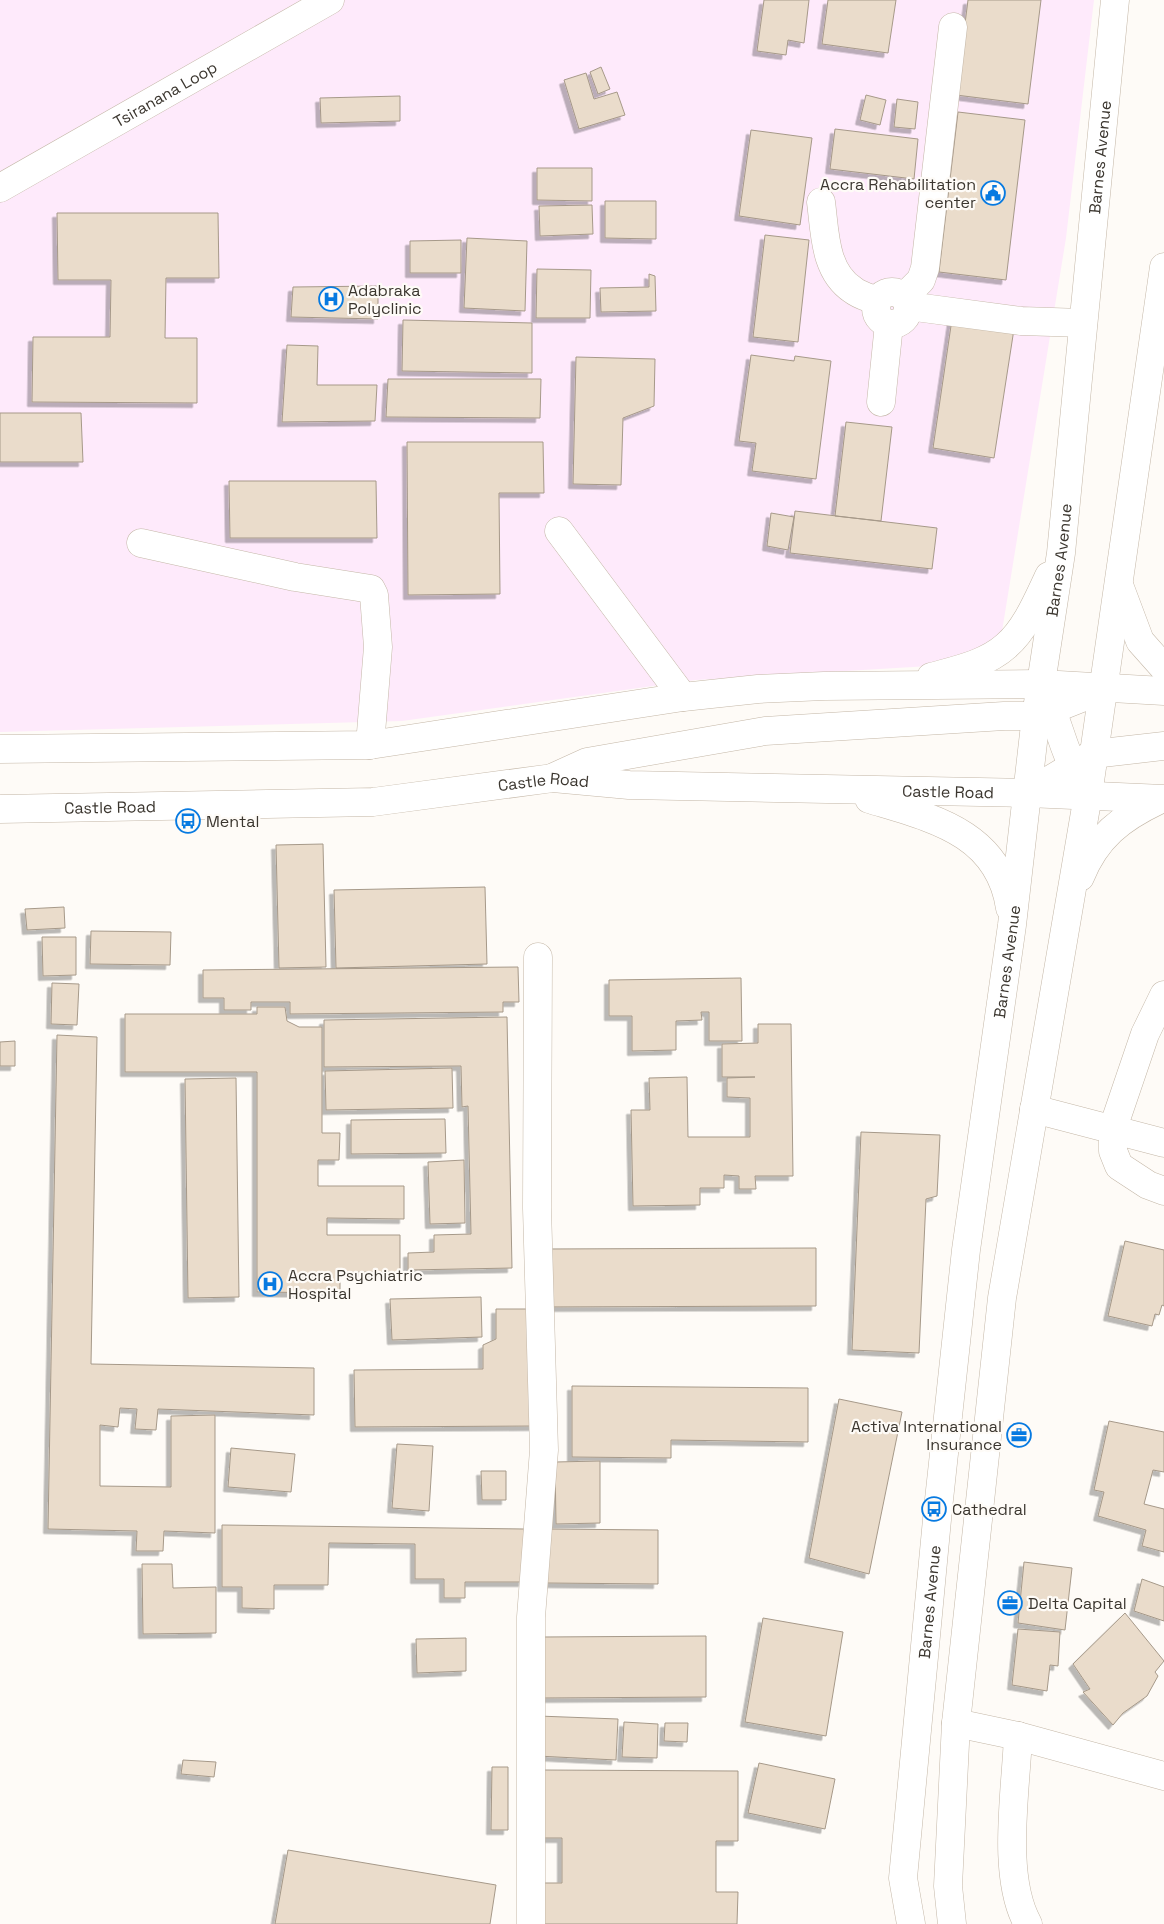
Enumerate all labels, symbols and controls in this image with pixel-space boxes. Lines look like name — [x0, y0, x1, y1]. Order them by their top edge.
street label: Tsiranana Loop — [109, 56, 221, 132]
street label: Barnes Avenue — [1084, 99, 1116, 215]
place label: Accra Rehabilitation center — [820, 174, 976, 213]
public building icon: Accra Rehabilitation center — [980, 180, 1006, 206]
place label: Adabraka Polyclinic — [348, 280, 422, 319]
hospital icon: Adabraka Polyclinic — [318, 286, 344, 312]
street label: Barnes Avenue — [1041, 503, 1076, 618]
street label: Castle Road — [497, 767, 590, 796]
street label: Castle Road — [902, 780, 994, 803]
street label: Castle Road — [64, 796, 156, 818]
bus stop icon: Mental — [175, 808, 201, 834]
place label: Mental — [206, 811, 259, 832]
street label: Barnes Avenue — [988, 904, 1025, 1020]
place label: Accra Psychiatric Hospital — [288, 1265, 423, 1304]
hospital icon: Accra Psychiatric Hospital — [257, 1271, 283, 1297]
place label: Activa International Insurance — [851, 1416, 1002, 1455]
office icon: Activa International Insurance — [1006, 1422, 1032, 1448]
bus stop icon: Cathedral — [921, 1496, 947, 1522]
place label: Cathedral — [952, 1499, 1027, 1520]
street label: Barnes Avenue — [913, 1544, 945, 1660]
office icon: Delta Capital — [997, 1590, 1023, 1616]
place label: Delta Capital — [1028, 1593, 1127, 1614]

